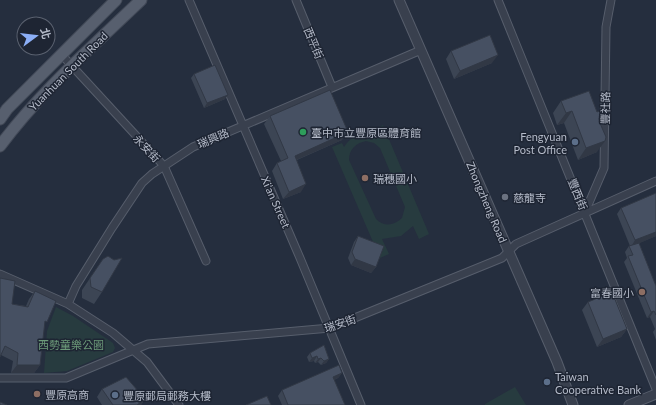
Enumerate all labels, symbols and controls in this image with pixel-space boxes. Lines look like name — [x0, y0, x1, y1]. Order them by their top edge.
north arrow — [16, 16, 56, 56]
street label: 西平街 — [302, 25, 326, 61]
text: 北 — [38, 26, 54, 40]
street label: Yuanhuan South Road — [26, 29, 110, 113]
street label: 豐社路 — [598, 91, 612, 125]
street label: 瑞興路 — [195, 126, 231, 150]
place label: 臺中市立豐原區體育館 — [311, 126, 421, 139]
marker: 臺中市立豐原區體育館 — [298, 127, 308, 137]
place label: Fengyuan Post Office — [513, 130, 567, 156]
street label: 永安街 — [131, 131, 163, 165]
marker: Fengyuan Post Office — [570, 137, 580, 147]
street label: Zhongzheng Road — [464, 160, 510, 244]
place label: 瑞穗國小 — [373, 172, 417, 185]
marker: 瑞穗國小 — [360, 173, 370, 183]
street label: Xi’an Street — [259, 174, 293, 230]
street label: 豐西街 — [566, 176, 590, 212]
place label: 慈龍寺 — [513, 191, 546, 204]
marker: 慈龍寺 — [500, 192, 510, 202]
place label: 富春國小 — [590, 286, 634, 299]
marker: 富春國小 — [637, 287, 647, 297]
street label: 瑞安街 — [322, 312, 358, 334]
park label: 西勢童樂公園 — [38, 338, 104, 351]
place label: Taiwan Cooperative Bank — [555, 370, 642, 396]
marker: Taiwan Cooperative Bank — [542, 377, 552, 387]
place label: 豐原高商 — [45, 388, 89, 401]
marker: 豐原高商 — [32, 389, 42, 399]
place label: 豐原郵局郵務大樓 — [123, 389, 211, 402]
marker: 豐原郵局郵務大樓 — [110, 390, 120, 400]

